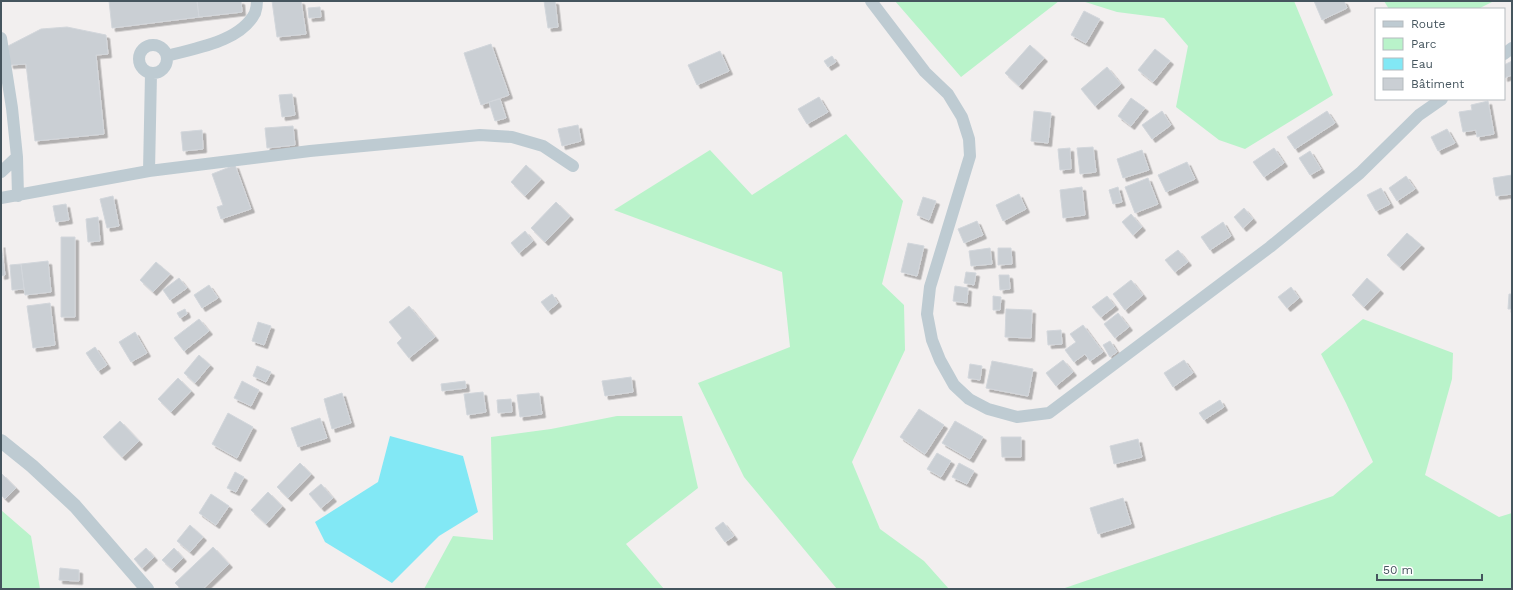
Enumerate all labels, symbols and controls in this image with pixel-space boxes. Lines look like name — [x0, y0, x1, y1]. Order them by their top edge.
legend — [1375, 8, 1505, 100]
text: Route — [1411, 17, 1445, 31]
text: Parc — [1411, 37, 1437, 51]
text: Eau — [1411, 57, 1433, 71]
text: Bâtiment — [1411, 77, 1464, 91]
scale bar — [1377, 556, 1482, 582]
text: 50 m — [1383, 563, 1413, 577]

